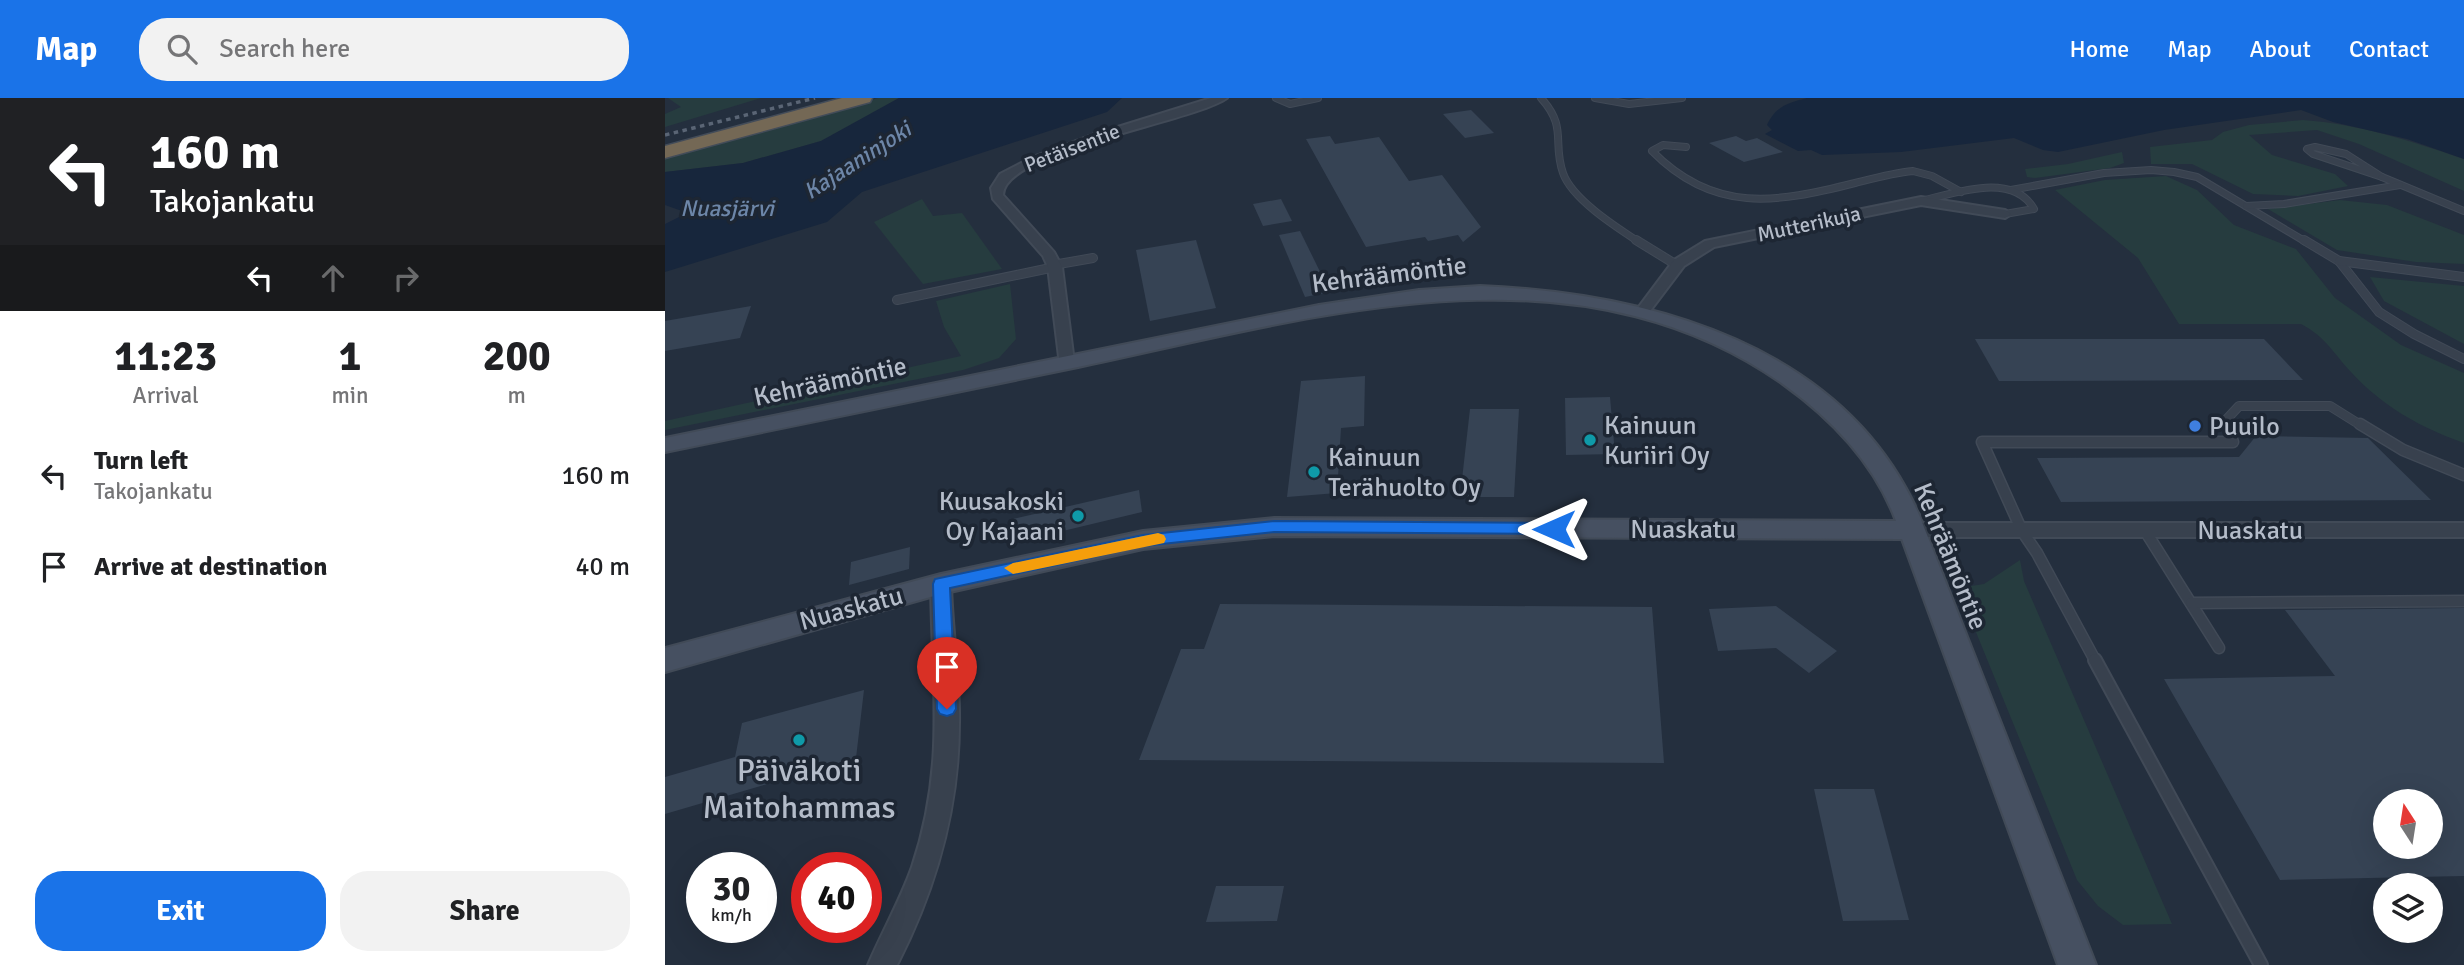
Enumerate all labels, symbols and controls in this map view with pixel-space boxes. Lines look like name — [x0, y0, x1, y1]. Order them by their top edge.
search box — [139, 18, 629, 81]
text: Map — [35, 29, 97, 70]
icon: search — [163, 30, 201, 68]
text: Search here — [219, 33, 350, 65]
text: Home — [2069, 34, 2129, 64]
text: Map — [2167, 34, 2212, 64]
text: About — [2250, 34, 2311, 64]
text: Contact — [2349, 34, 2429, 64]
water label: Kajaaninjoki — [798, 113, 919, 206]
street label: Petäisentie — [1020, 118, 1124, 178]
text: 160 m — [150, 122, 280, 182]
icon: left — [35, 126, 126, 217]
text: Takojankatu — [150, 182, 315, 221]
water label: Nuasjärvi — [680, 194, 776, 223]
street label: Mutterikuja — [1755, 200, 1863, 248]
street label: Kehräämöntie — [1310, 250, 1468, 300]
icon: left — [241, 259, 279, 297]
icon: ahead — [314, 259, 352, 297]
icon: right — [387, 259, 425, 297]
text: 11:23 — [114, 331, 217, 382]
text: 1 — [339, 331, 361, 382]
text: 200 — [483, 331, 551, 382]
street label: Kehräämöntie — [751, 350, 910, 414]
text: Arrival — [133, 381, 199, 410]
text: min — [331, 381, 369, 410]
text: m — [508, 381, 526, 410]
place label: Kainuun Kuriiri Oy — [1604, 410, 1709, 472]
place label: Puuilo — [2209, 411, 2280, 443]
marker: Puuilo — [2187, 418, 2203, 434]
marker: Kainuun Kuriiri Oy — [1582, 432, 1598, 448]
place label: Kainuun Terähuolto Oy — [1328, 442, 1481, 504]
text: Turn left — [94, 445, 188, 477]
icon: left — [35, 457, 73, 495]
text: 160 m — [561, 460, 630, 492]
marker: Kainuun Terähuolto Oy — [1306, 464, 1322, 480]
text: Takojankatu — [94, 477, 213, 506]
street label: Kehräämöntie — [1906, 478, 1994, 635]
place label: Kuusakoski Oy Kajaani — [939, 486, 1064, 548]
position arrow — [1517, 492, 1591, 566]
marker: Kuusakoski Oy Kajaani — [1070, 508, 1086, 524]
street label: Nuaskatu — [1630, 514, 1736, 546]
street label: Nuaskatu — [2197, 515, 2303, 547]
icon: arrive — [35, 548, 73, 586]
text: Arrive at destination — [94, 551, 327, 583]
text: 40 m — [575, 551, 630, 583]
street label: Nuaskatu — [796, 580, 906, 638]
pin — [917, 637, 977, 709]
icon: arrive — [928, 648, 966, 686]
marker: Päiväkoti Maitohammas — [791, 732, 807, 748]
place label: Päiväkoti Maitohammas — [702, 751, 896, 827]
north arrow — [2373, 789, 2443, 859]
map controls — [2373, 789, 2443, 943]
speed limit sign: 40 — [791, 852, 882, 943]
text: 30 — [713, 867, 750, 910]
button: Exit — [35, 871, 326, 951]
button: Share — [340, 871, 630, 951]
button: layers — [2373, 873, 2443, 943]
text: km/h — [711, 904, 752, 926]

